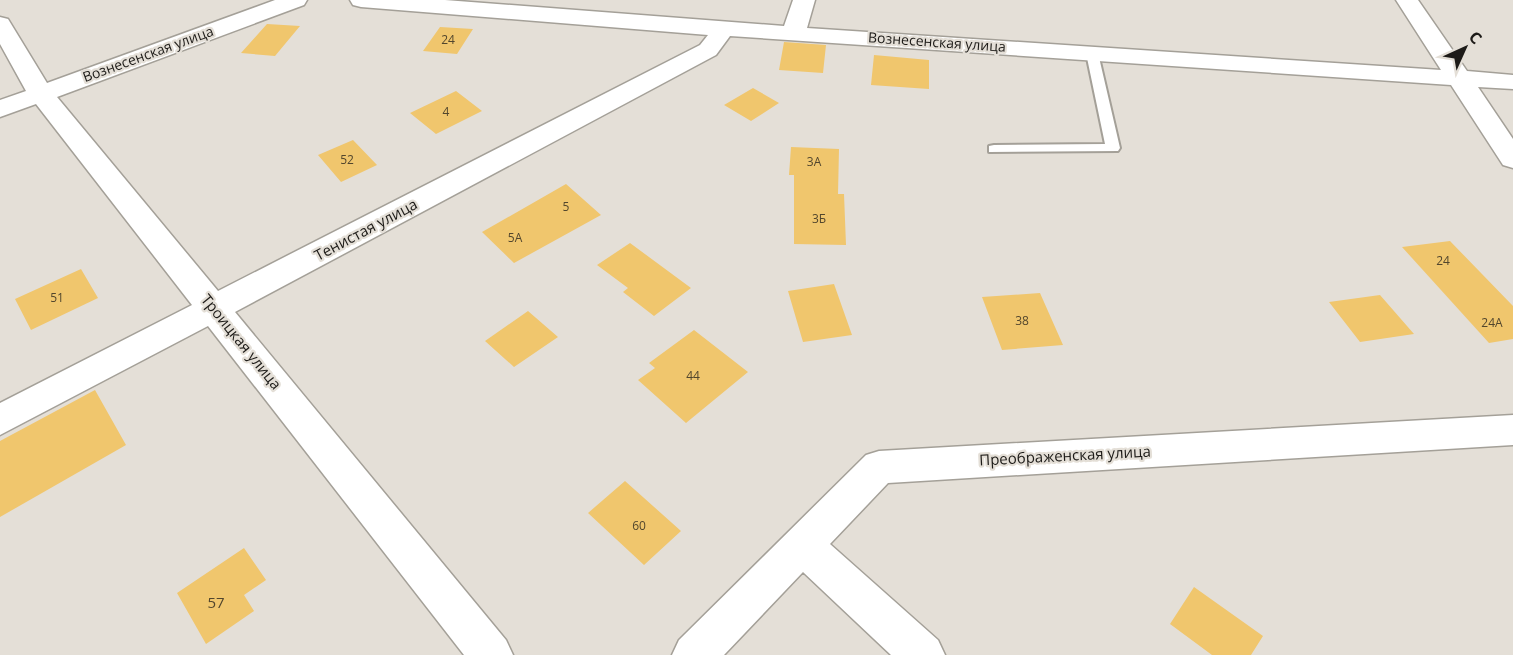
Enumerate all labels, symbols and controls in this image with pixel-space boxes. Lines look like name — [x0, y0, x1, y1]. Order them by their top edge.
north arrow — [1435, 18, 1495, 78]
street label: Вознесенская улица — [80, 21, 216, 86]
text: С — [1464, 26, 1487, 49]
street label: Вознесенская улица — [868, 27, 1007, 56]
house number: 24 — [441, 31, 455, 48]
house number: 4 — [443, 103, 450, 120]
house number: 52 — [340, 151, 354, 168]
house number: 3А — [807, 153, 822, 170]
street label: Тенистая улица — [311, 194, 420, 265]
house number: 5 — [563, 198, 570, 215]
house number: 3Б — [812, 210, 826, 227]
house number: 5А — [508, 229, 523, 246]
house number: 24 — [1436, 252, 1450, 269]
house number: 51 — [50, 289, 64, 306]
street label: Троицкая улица — [197, 290, 286, 393]
house number: 38 — [1015, 312, 1029, 329]
house number: 24А — [1481, 314, 1503, 331]
house number: 44 — [686, 367, 700, 384]
street label: Преображенская улица — [979, 441, 1151, 469]
house number: 60 — [632, 517, 646, 534]
house number: 57 — [207, 592, 225, 612]

